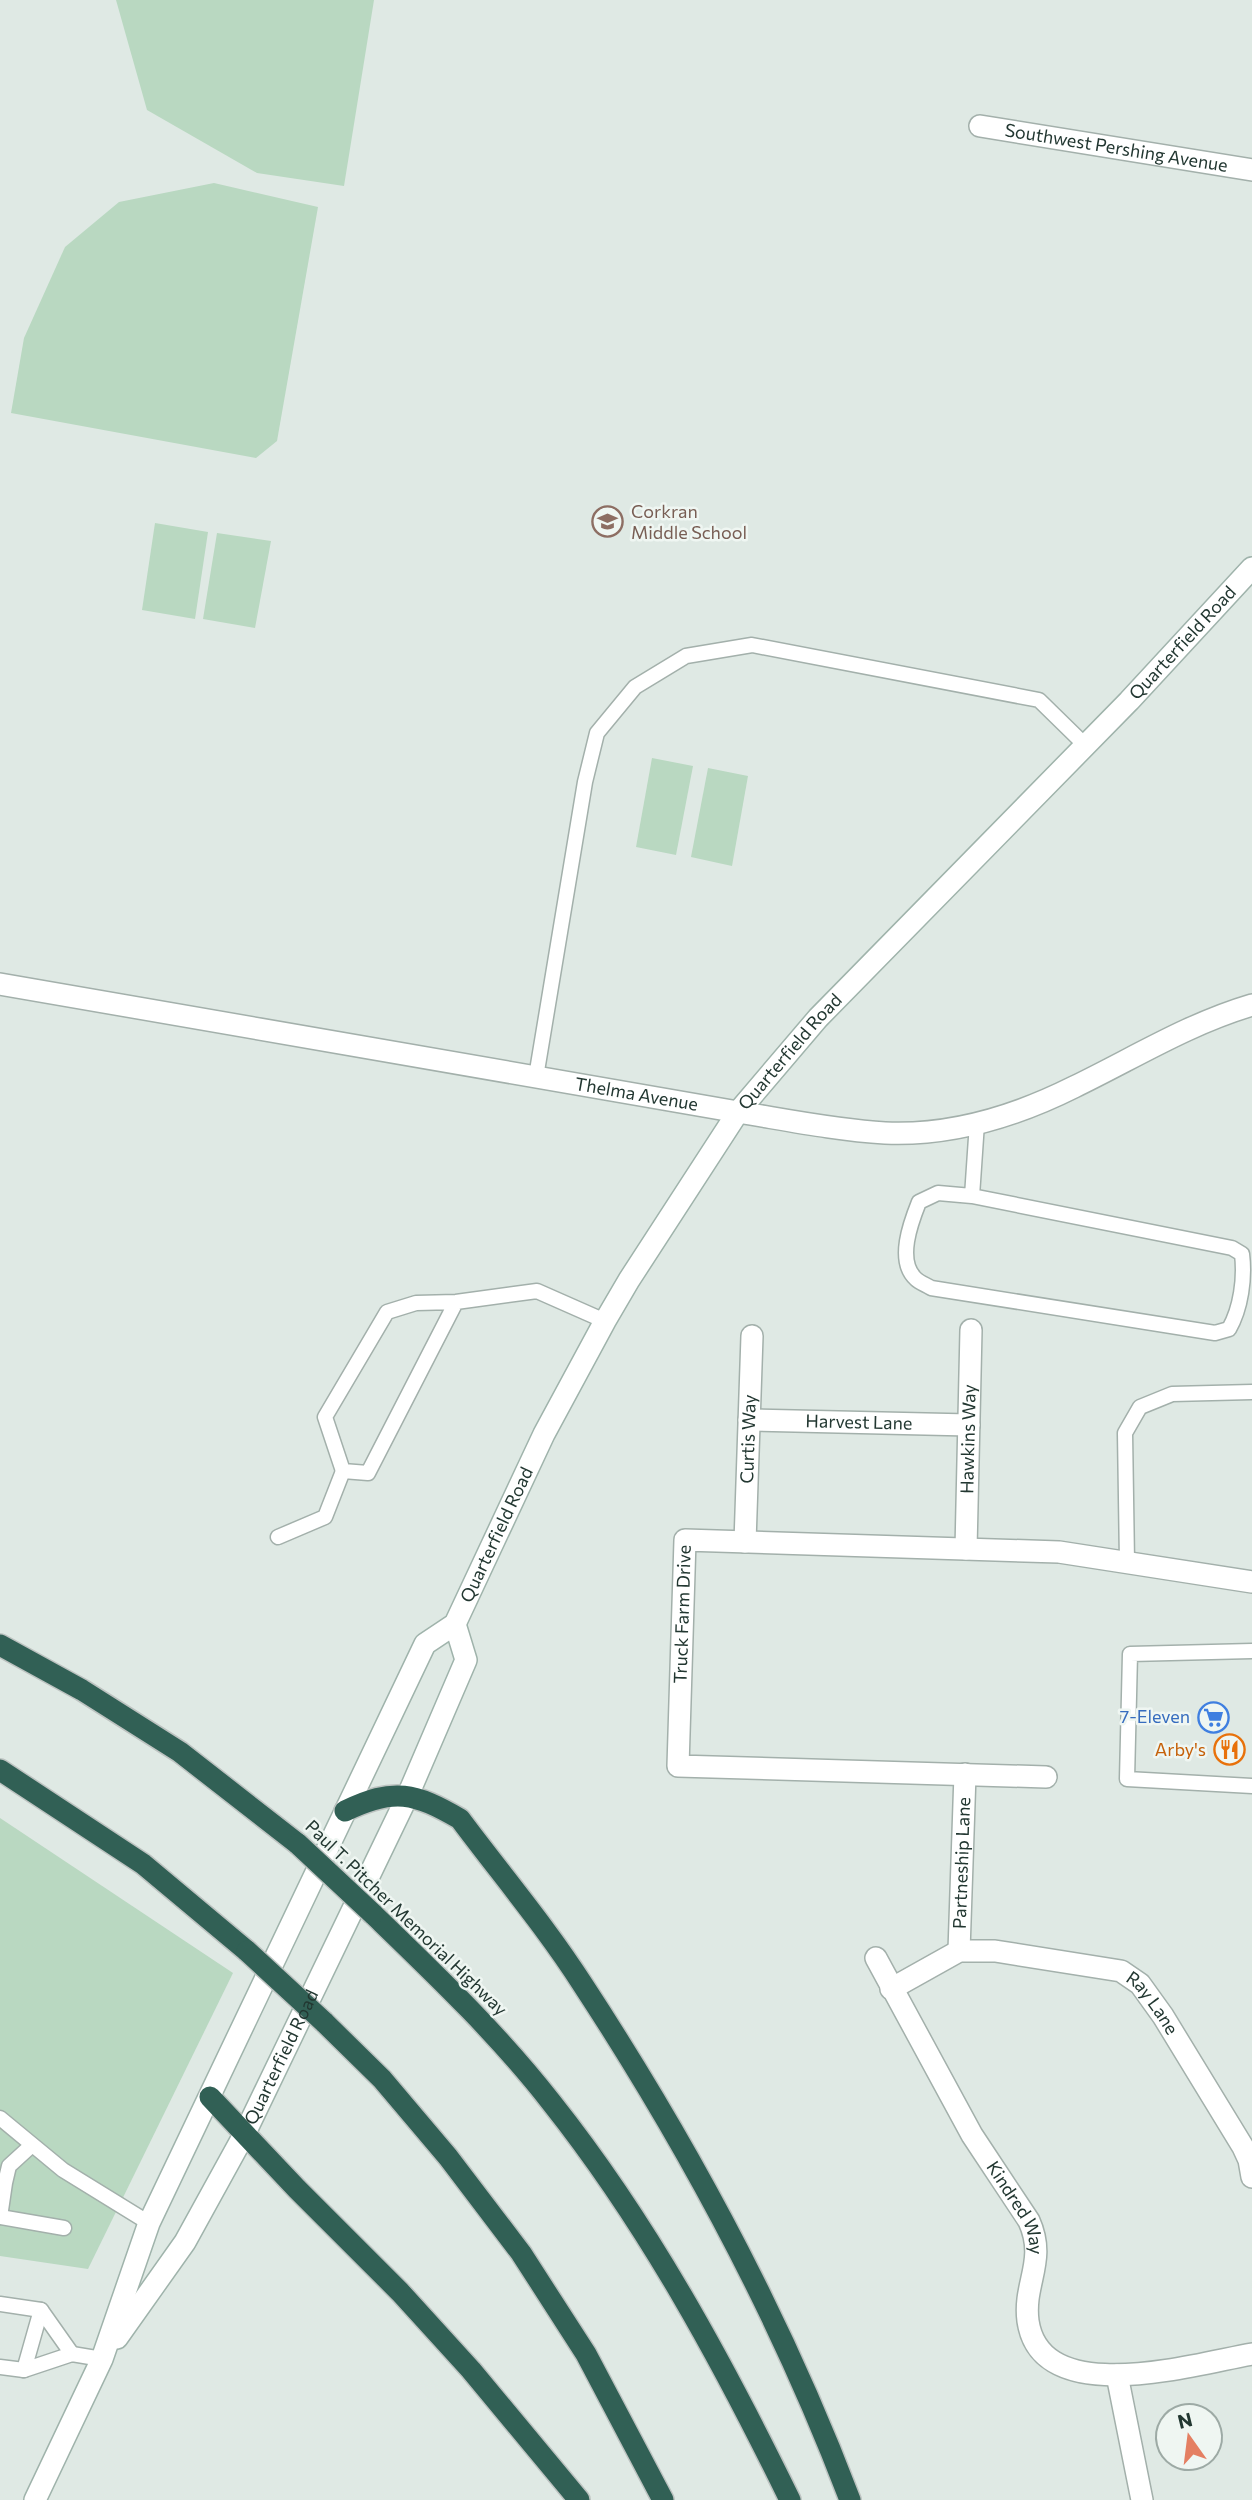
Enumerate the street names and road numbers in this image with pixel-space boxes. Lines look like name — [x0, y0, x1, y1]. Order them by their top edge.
street label: Southwest Pershing Avenue — [1003, 118, 1230, 176]
street label: Quarterfield Road — [1124, 581, 1240, 704]
street label: Quarterfield Road — [733, 988, 846, 1114]
street label: Thelma Avenue — [573, 1072, 700, 1115]
street label: Hawkins Way — [955, 1384, 980, 1494]
street label: Curtis Way — [735, 1394, 760, 1484]
street label: Harvest Lane — [805, 1409, 913, 1434]
street label: Quarterfield Road — [455, 1463, 537, 1606]
street label: Truck Farm Drive — [669, 1545, 695, 1684]
street label: Partneship Lane — [948, 1797, 974, 1929]
street label: Paul T. Pitcher Memorial Highway — [301, 1815, 512, 2020]
street label: Ray Lane — [1123, 1966, 1184, 2038]
street label: Quarterfield Road — [239, 1986, 322, 2128]
street label: Kindred Way — [982, 2157, 1048, 2255]

